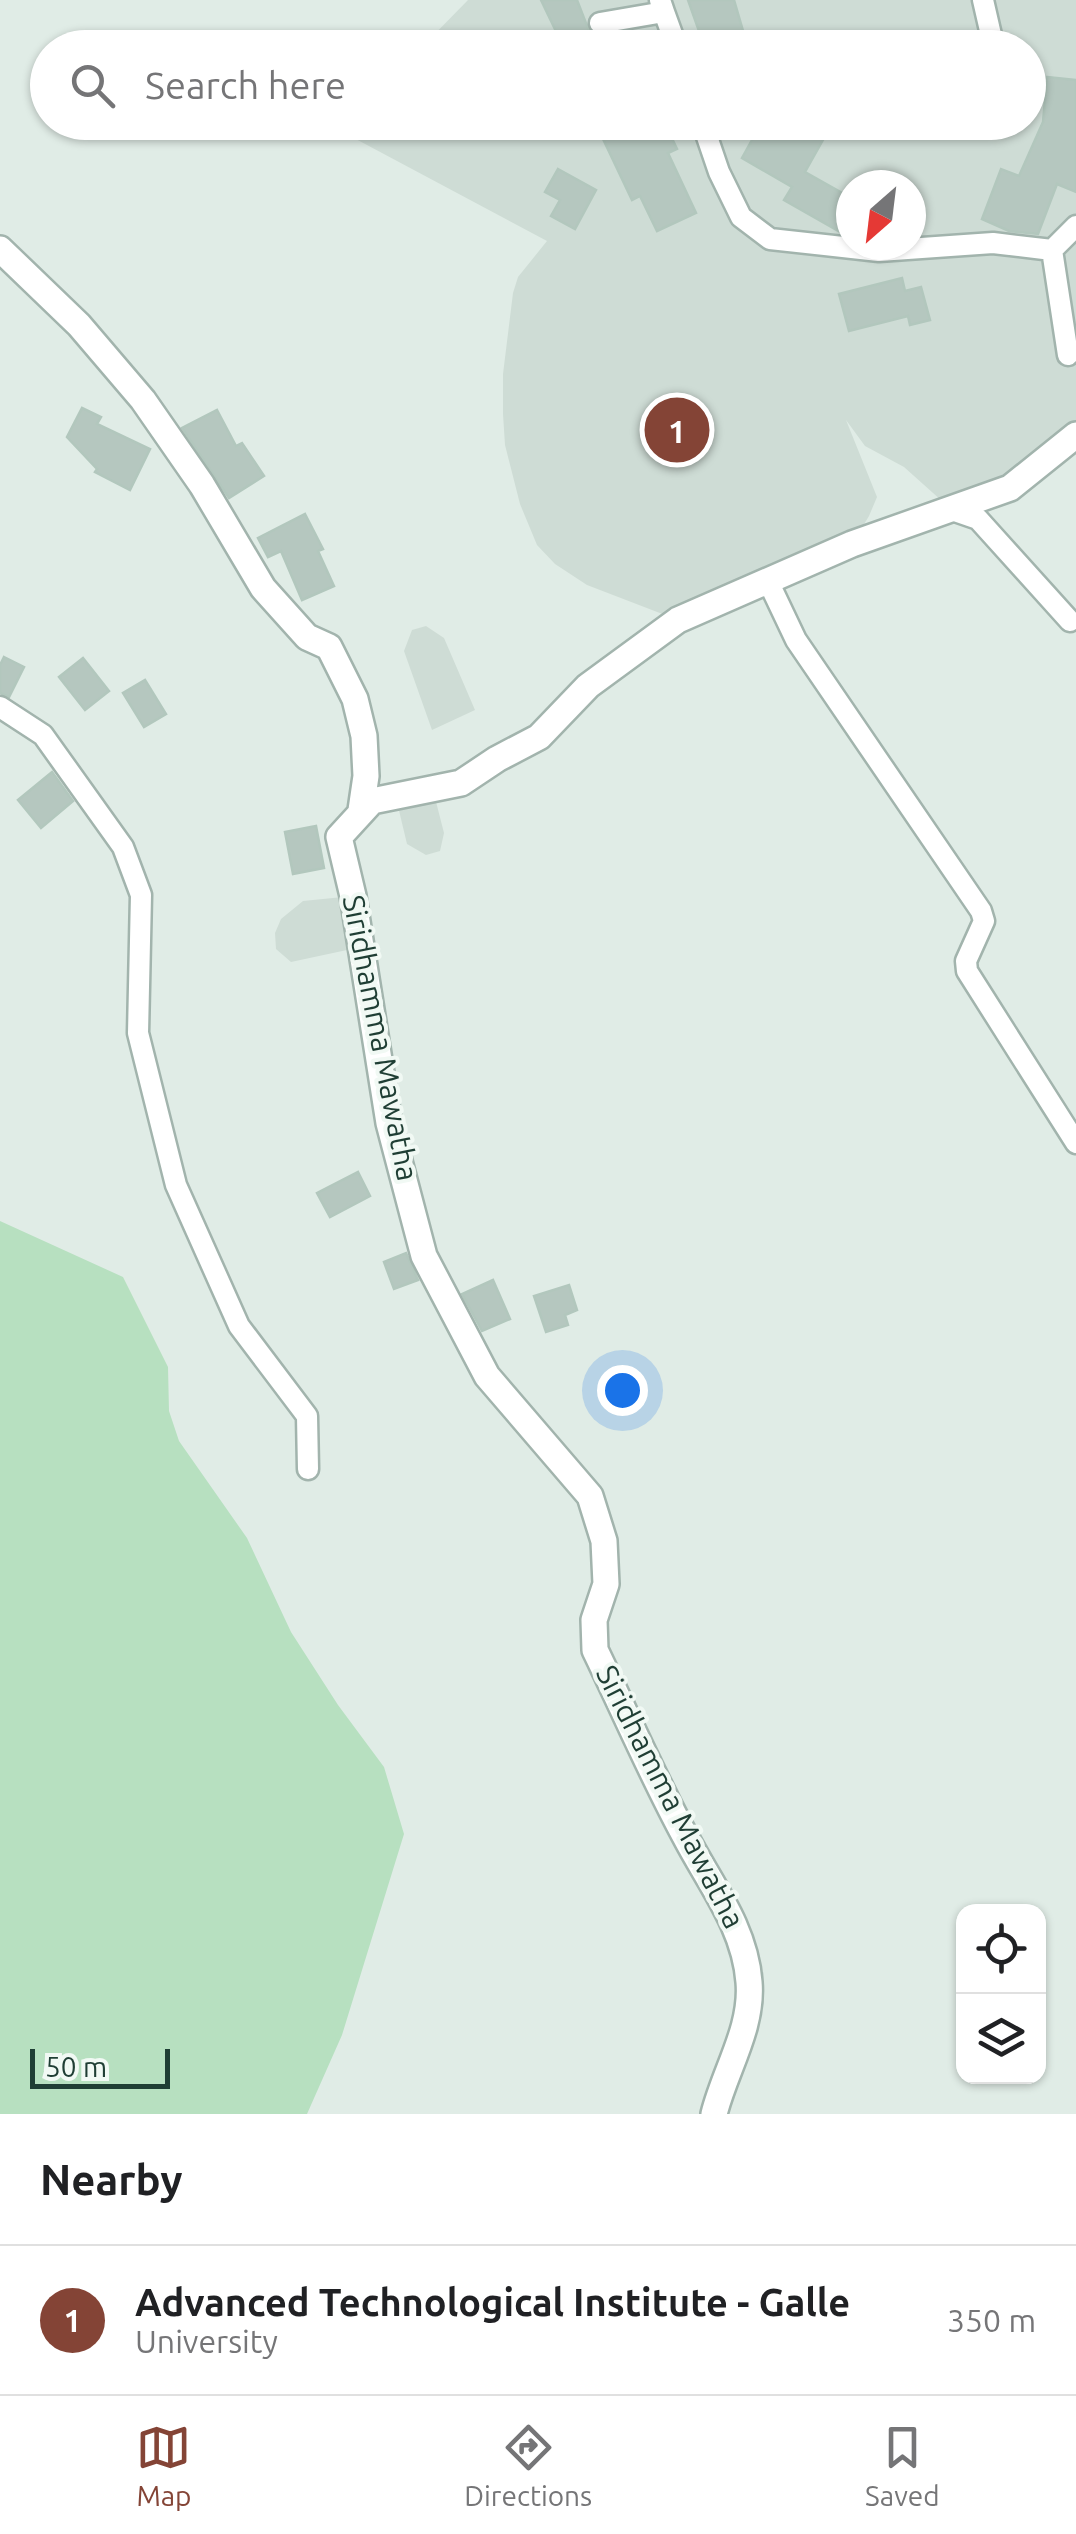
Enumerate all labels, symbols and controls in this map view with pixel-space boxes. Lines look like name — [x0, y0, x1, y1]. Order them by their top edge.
search box — [30, 30, 1046, 140]
icon: search — [65, 58, 120, 113]
text: Search here — [145, 64, 346, 106]
north arrow — [836, 170, 926, 260]
pin: 1 — [644, 392, 710, 468]
street label: Siridhamma Mawatha — [337, 892, 425, 1184]
your location — [597, 1365, 648, 1416]
street label: Siridhamma Mawatha — [590, 1659, 752, 1934]
map controls — [956, 1904, 1046, 2084]
button: locate — [956, 1904, 1046, 1994]
button: layers — [956, 1994, 1046, 2084]
scale bar — [30, 2044, 170, 2088]
text: 50 m — [45, 2051, 107, 2082]
text: Nearby — [40, 2156, 183, 2203]
text: Advanced Technological Institute - Galle — [135, 2281, 850, 2323]
text: 1 — [63, 2302, 82, 2338]
text: 350 m — [947, 2302, 1036, 2338]
text: University — [135, 2323, 278, 2359]
tab: Map — [136, 2420, 192, 2511]
tab: Directions — [464, 2420, 592, 2511]
tab: Saved — [865, 2420, 940, 2511]

